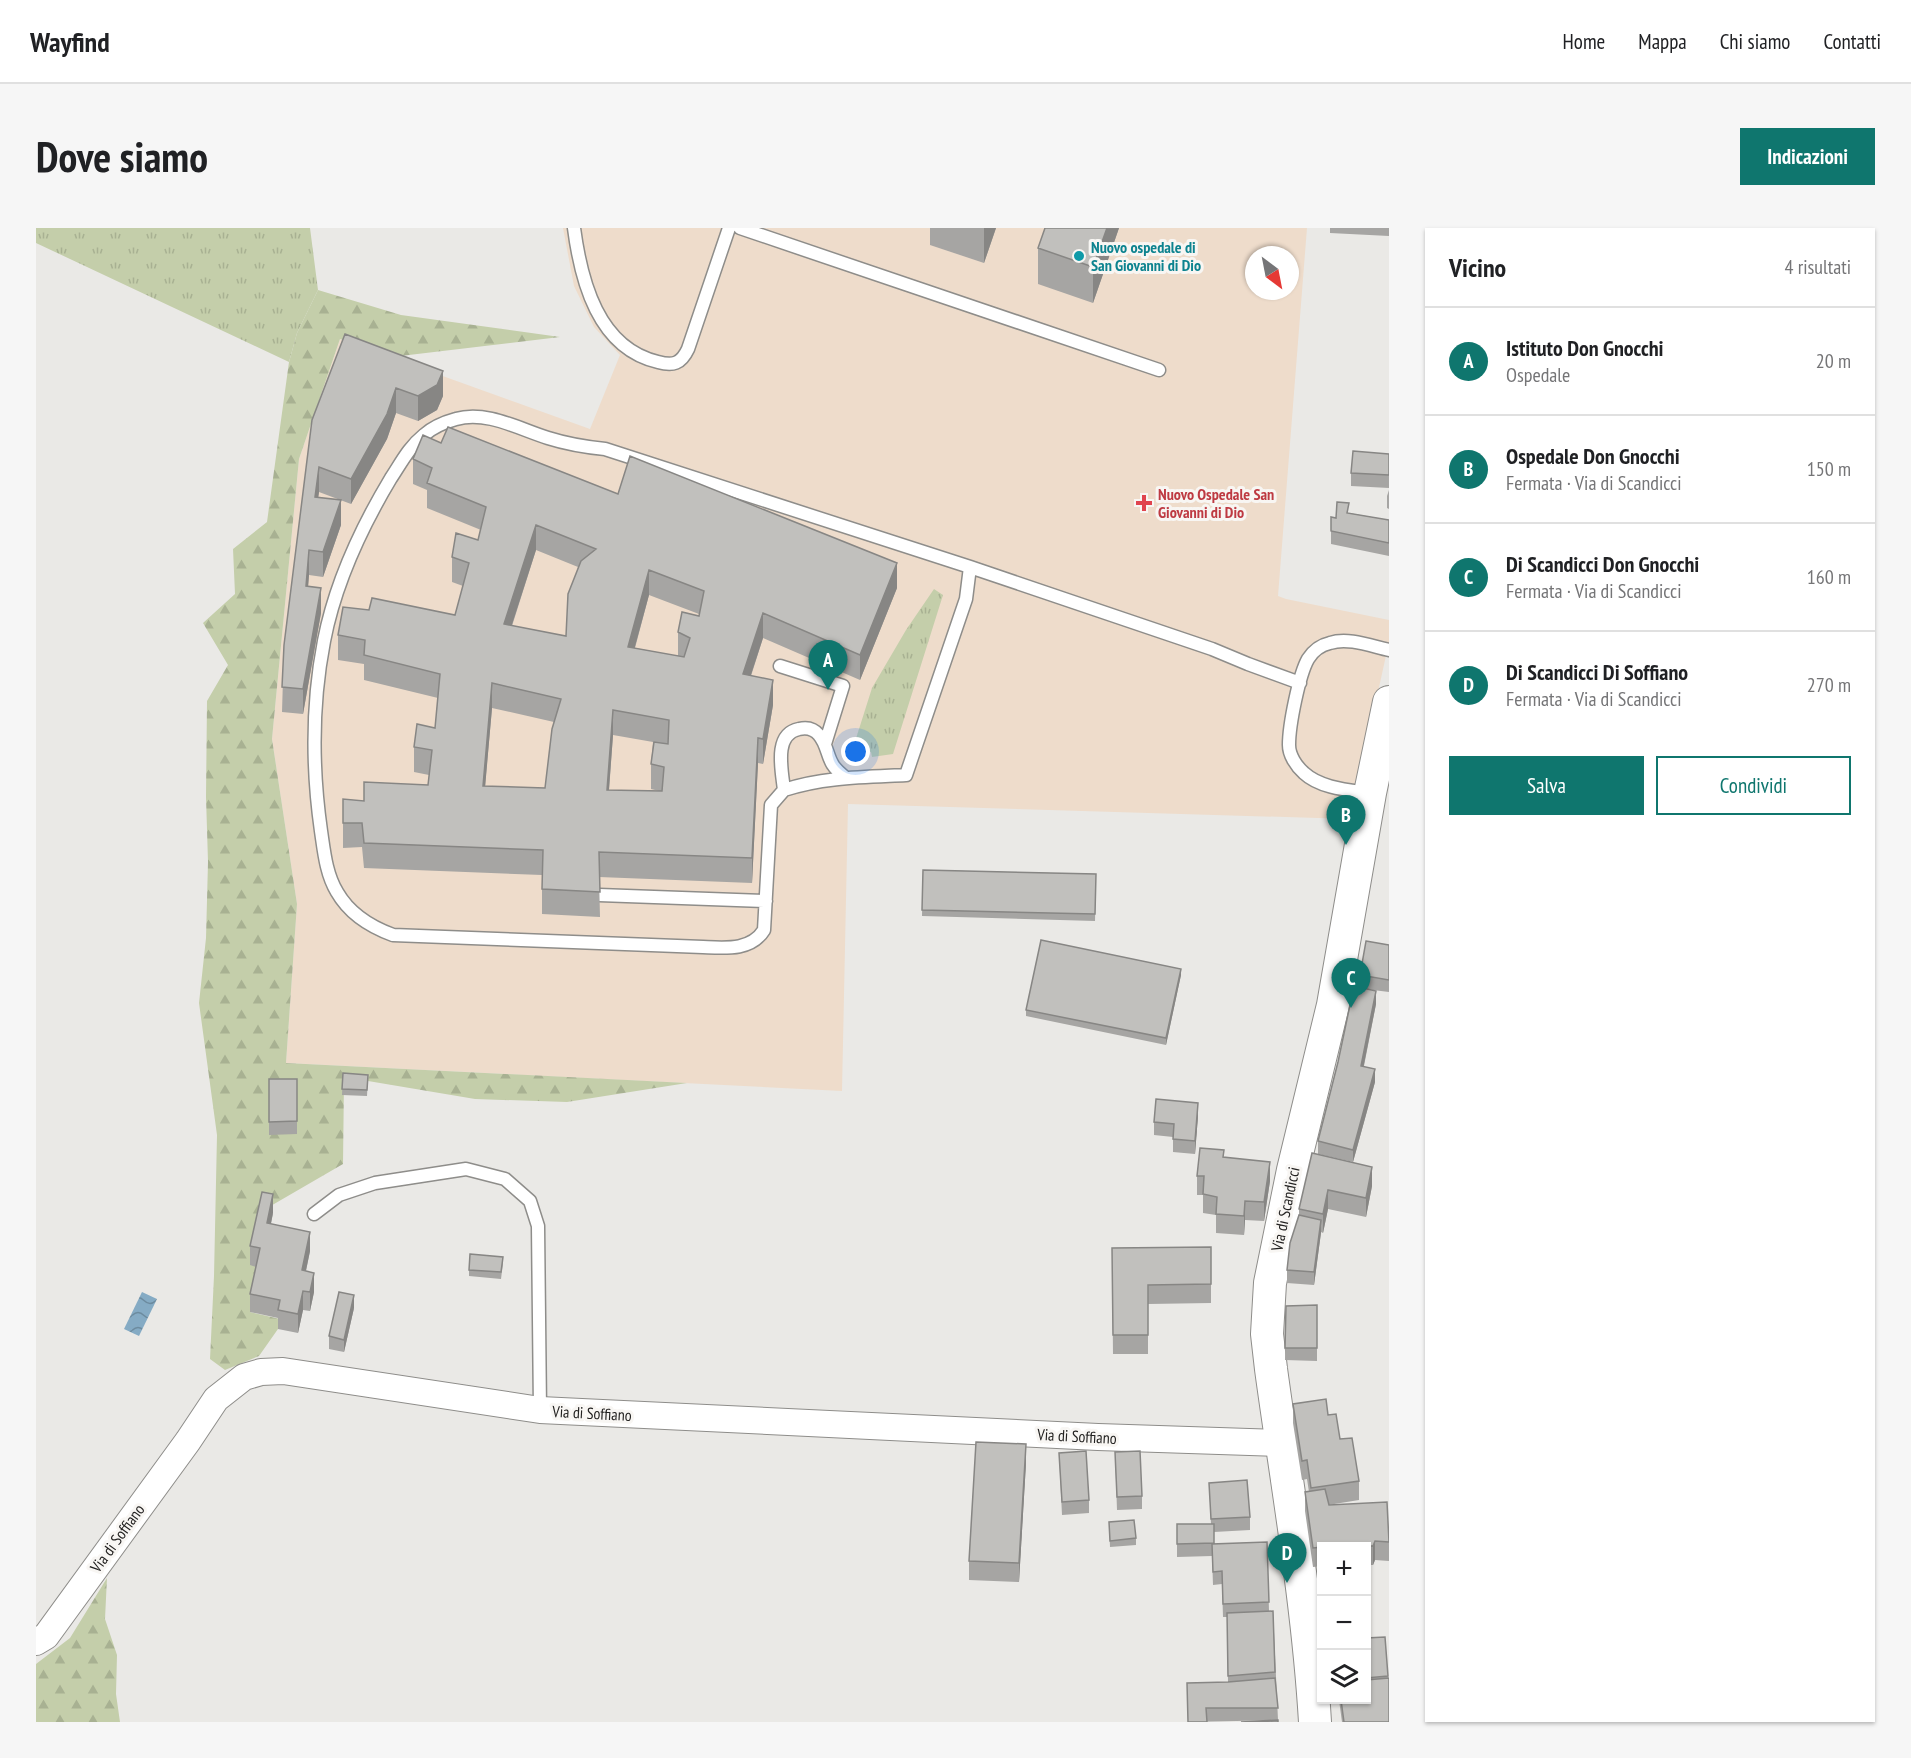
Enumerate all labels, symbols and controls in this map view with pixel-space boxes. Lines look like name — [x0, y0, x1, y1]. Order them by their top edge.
text: Wayfind — [30, 23, 110, 60]
text: Home — [1563, 28, 1605, 55]
text: Mappa — [1638, 28, 1687, 55]
text: Chi siamo — [1720, 28, 1790, 55]
text: Contatti — [1823, 28, 1881, 55]
button: Indicazioni — [1740, 128, 1875, 185]
text: Dove siamo — [36, 129, 208, 184]
place label: Nuovo ospedale di San Giovanni di Dio — [1091, 237, 1201, 275]
north arrow — [1245, 246, 1299, 300]
marker: Nuovo ospedale di San Giovanni di Dio — [1072, 249, 1086, 263]
text: Vicino — [1449, 251, 1506, 284]
text: 4 risultati — [1785, 254, 1851, 280]
text: Istituto Don Gnocchi — [1506, 334, 1664, 362]
text: A — [1463, 348, 1474, 374]
text: 20 m — [1816, 348, 1851, 374]
text: Ospedale — [1506, 362, 1570, 388]
text: Ospedale Don Gnocchi — [1506, 442, 1680, 470]
text: B — [1464, 456, 1473, 482]
text: 150 m — [1807, 456, 1851, 482]
text: Fermata · Via di Scandicci — [1506, 470, 1682, 496]
place label: Nuovo Ospedale San Giovanni di Dio — [1158, 484, 1274, 522]
marker: Nuovo Ospedale San Giovanni di Dio — [1135, 494, 1153, 512]
text: Di Scandicci Don Gnocchi — [1506, 550, 1699, 578]
text: C — [1464, 564, 1473, 590]
text: 160 m — [1807, 564, 1851, 590]
text: Fermata · Via di Scandicci — [1506, 578, 1682, 604]
pin: A — [808, 640, 848, 690]
text: Di Scandicci Di Soffiano — [1506, 658, 1688, 686]
text: D — [1463, 672, 1474, 698]
text: 270 m — [1807, 672, 1851, 698]
text: Fermata · Via di Scandicci — [1506, 686, 1682, 712]
your location — [841, 737, 870, 766]
button: Salva — [1449, 756, 1644, 815]
button: Condividi — [1656, 756, 1851, 815]
pin: B — [1326, 796, 1366, 845]
pin: C — [1332, 958, 1370, 1008]
street label: Via di Scandicci — [1266, 1165, 1304, 1254]
street label: Via di Soffiano — [551, 1401, 632, 1425]
street label: Via di Soffiano — [1036, 1424, 1117, 1448]
street label: Via di Soffiano — [85, 1500, 149, 1577]
pin: D — [1268, 1534, 1306, 1583]
map controls — [1317, 1542, 1371, 1704]
button: + — [1317, 1542, 1371, 1596]
button: − — [1317, 1596, 1371, 1650]
button: layers — [1317, 1650, 1371, 1704]

